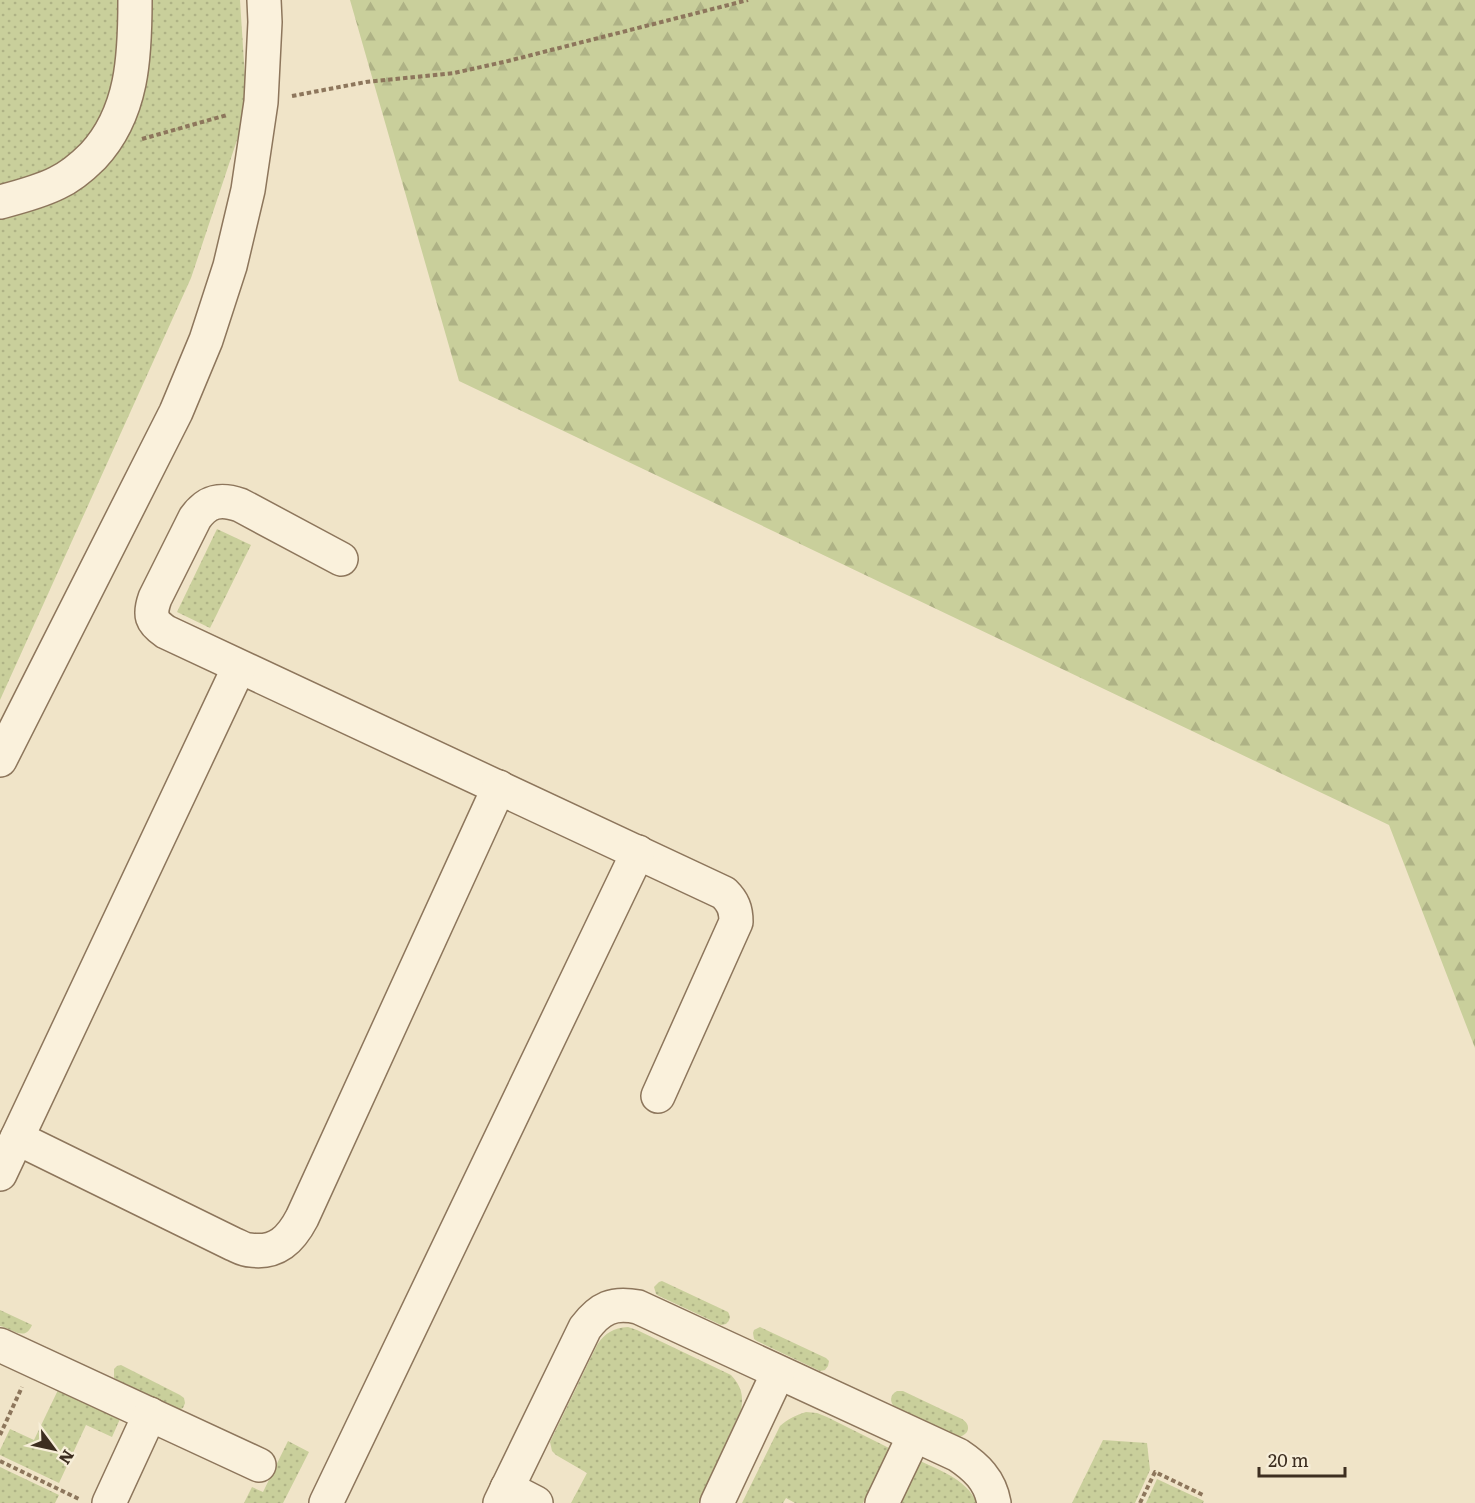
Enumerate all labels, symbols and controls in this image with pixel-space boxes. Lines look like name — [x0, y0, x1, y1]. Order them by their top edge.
north arrow — [24, 1419, 84, 1479]
scale bar — [1259, 1440, 1344, 1478]
text: N — [54, 1446, 81, 1470]
text: 20 m — [1268, 1446, 1309, 1473]

